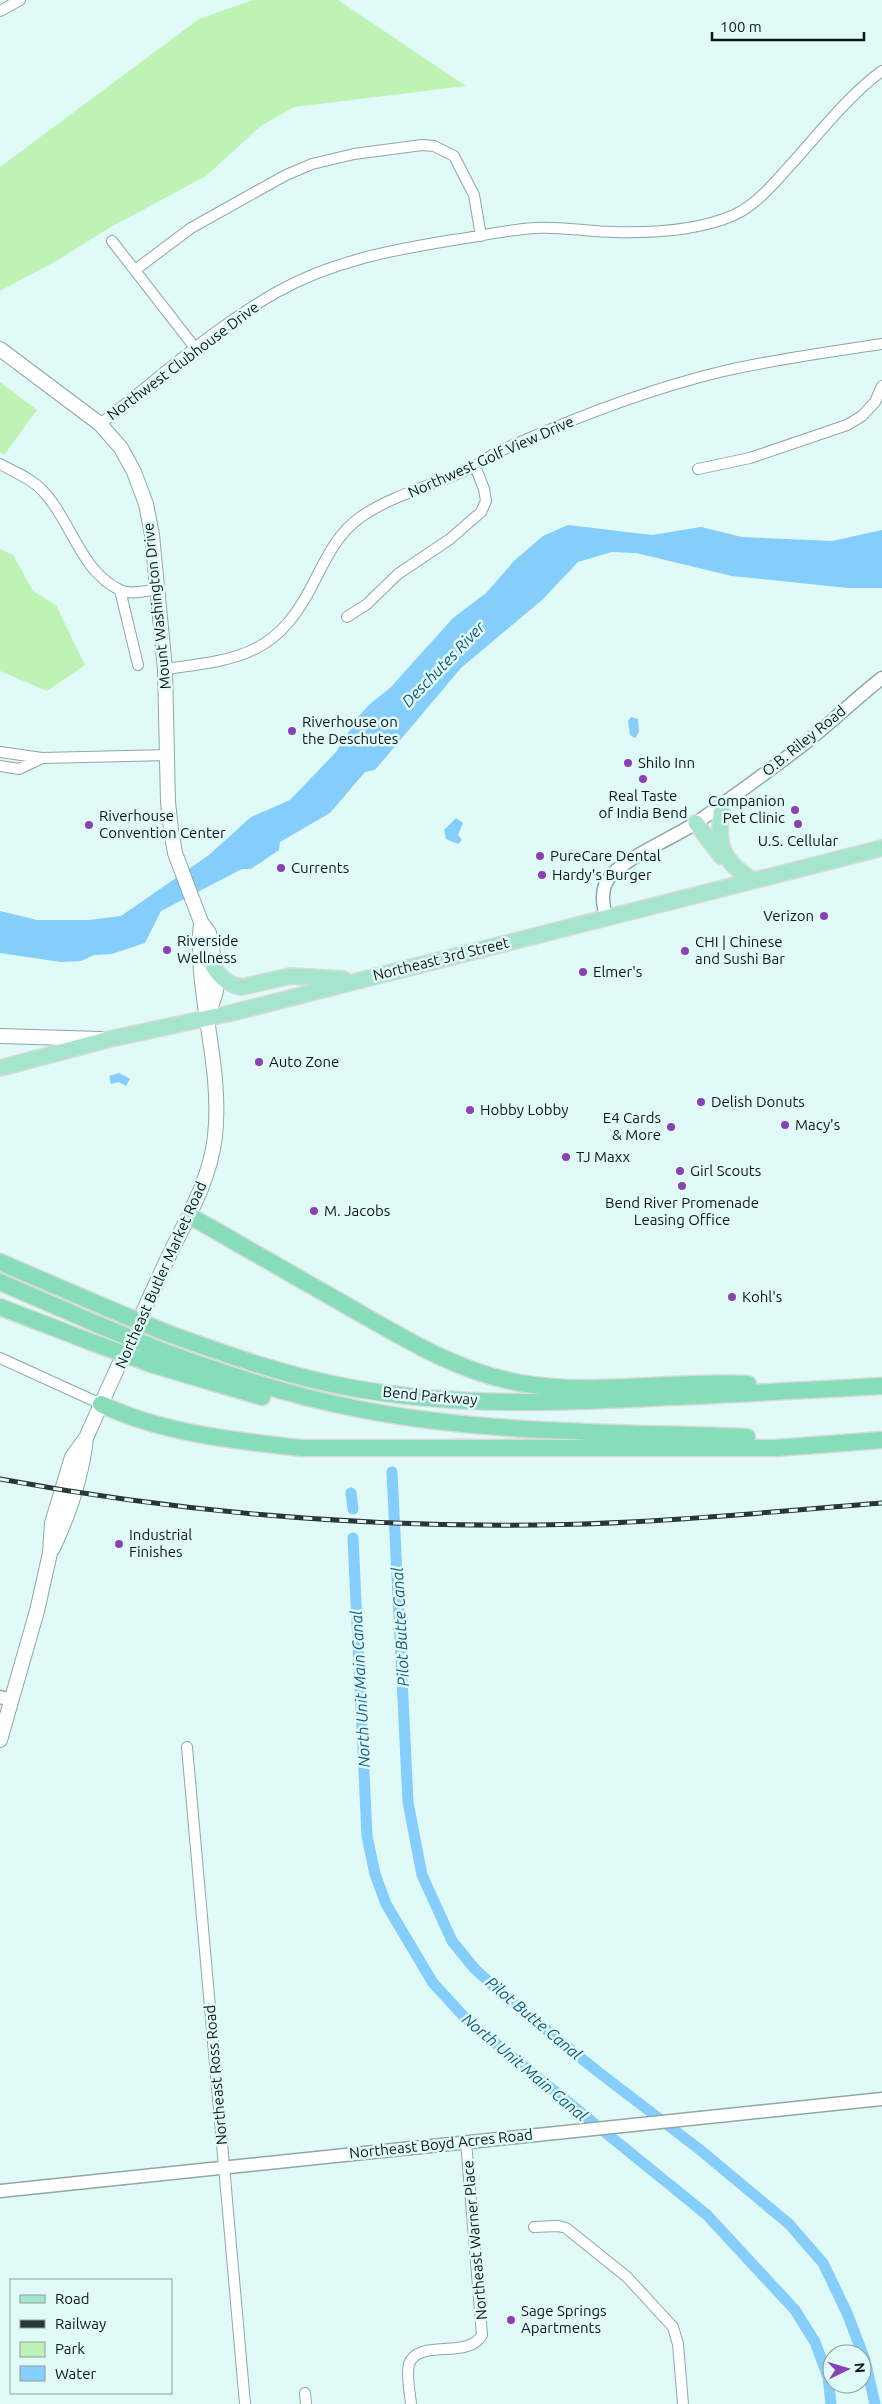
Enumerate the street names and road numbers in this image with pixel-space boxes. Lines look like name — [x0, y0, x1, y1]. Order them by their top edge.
street label: Northwest Clubhouse Drive — [104, 298, 262, 423]
street label: Northwest Golf View Drive — [405, 412, 576, 501]
street label: Mount Washington Drive — [139, 522, 174, 690]
street label: O.B. Riley Road — [759, 702, 849, 779]
street label: Northeast 3rd Street — [371, 933, 511, 984]
street label: Northeast Butler Market Road — [112, 1179, 210, 1371]
street label: Bend Parkway — [382, 1383, 478, 1408]
street label: Northeast Ross Road — [201, 2004, 230, 2146]
street label: Northeast Boyd Acres Road — [348, 2125, 533, 2162]
street label: Northeast Warner Place — [459, 2159, 490, 2321]

